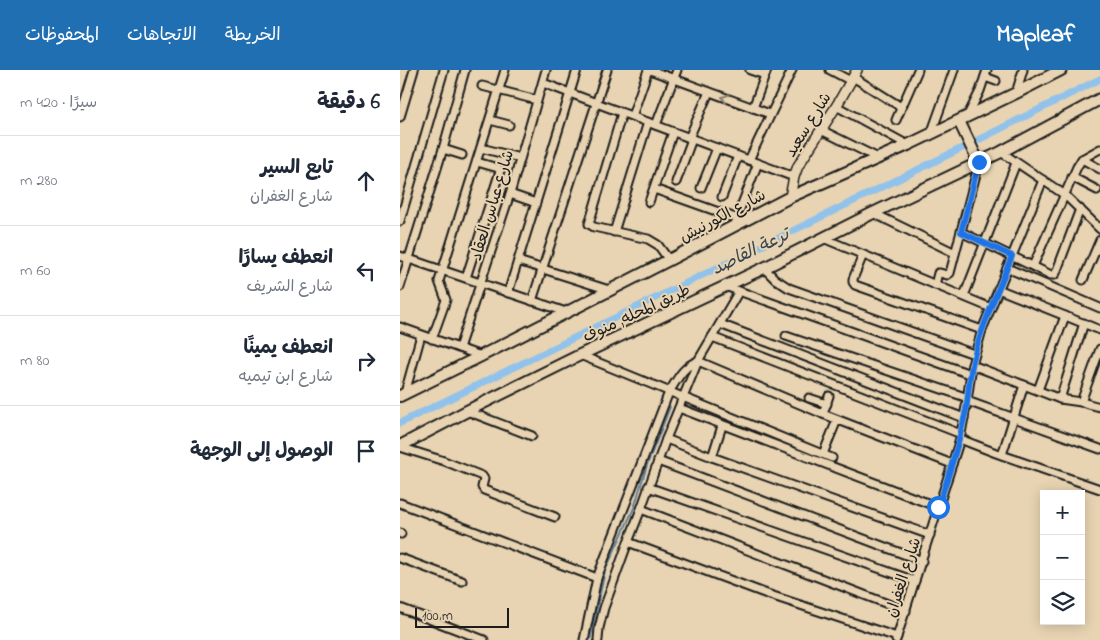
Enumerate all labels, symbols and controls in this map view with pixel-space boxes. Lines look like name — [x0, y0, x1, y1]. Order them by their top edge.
text: Mapleaf — [996, 18, 1075, 53]
text: المحفوظات — [25, 23, 99, 49]
text: الاتجاهات — [127, 23, 197, 49]
text: الخريطة — [225, 23, 281, 49]
text: 6 دقيقة — [317, 88, 380, 118]
street label: شارع سعيد — [779, 88, 838, 162]
text: سيرًا · 420 m — [20, 91, 97, 115]
one-way arrow — [721, 94, 730, 104]
street label: شارع عباس العقاد — [465, 147, 521, 264]
route end — [968, 151, 991, 174]
text: تابع السير — [261, 155, 333, 182]
icon: ahead — [352, 167, 380, 195]
text: 280 m — [20, 169, 57, 193]
street label: شارع الكورنيش — [675, 184, 770, 250]
text: شارع الغفران — [250, 185, 333, 209]
water label: ترعة القاصد — [708, 222, 797, 283]
text: انعطف يسارًا — [238, 245, 333, 272]
icon: left — [352, 257, 380, 285]
text: 60 m — [20, 259, 50, 283]
text: شارع الشريف — [247, 275, 333, 299]
street label: طريق المحله, منوف — [579, 278, 695, 349]
text: انعطف يمينًا — [243, 335, 333, 362]
icon: right — [352, 347, 380, 375]
text: 80 m — [20, 349, 49, 373]
text: شارع ابن تيميه — [239, 365, 333, 389]
icon: arrive — [352, 437, 380, 465]
text: الوصول إلى الوجهة — [190, 438, 333, 465]
map controls — [1040, 490, 1085, 625]
button: + — [1040, 490, 1085, 535]
route start — [927, 496, 950, 519]
street label: شارع الغفران — [880, 534, 928, 621]
button: − — [1040, 535, 1085, 580]
button: layers — [1040, 580, 1085, 625]
scale bar — [415, 605, 509, 628]
text: 100 m — [422, 606, 453, 627]

